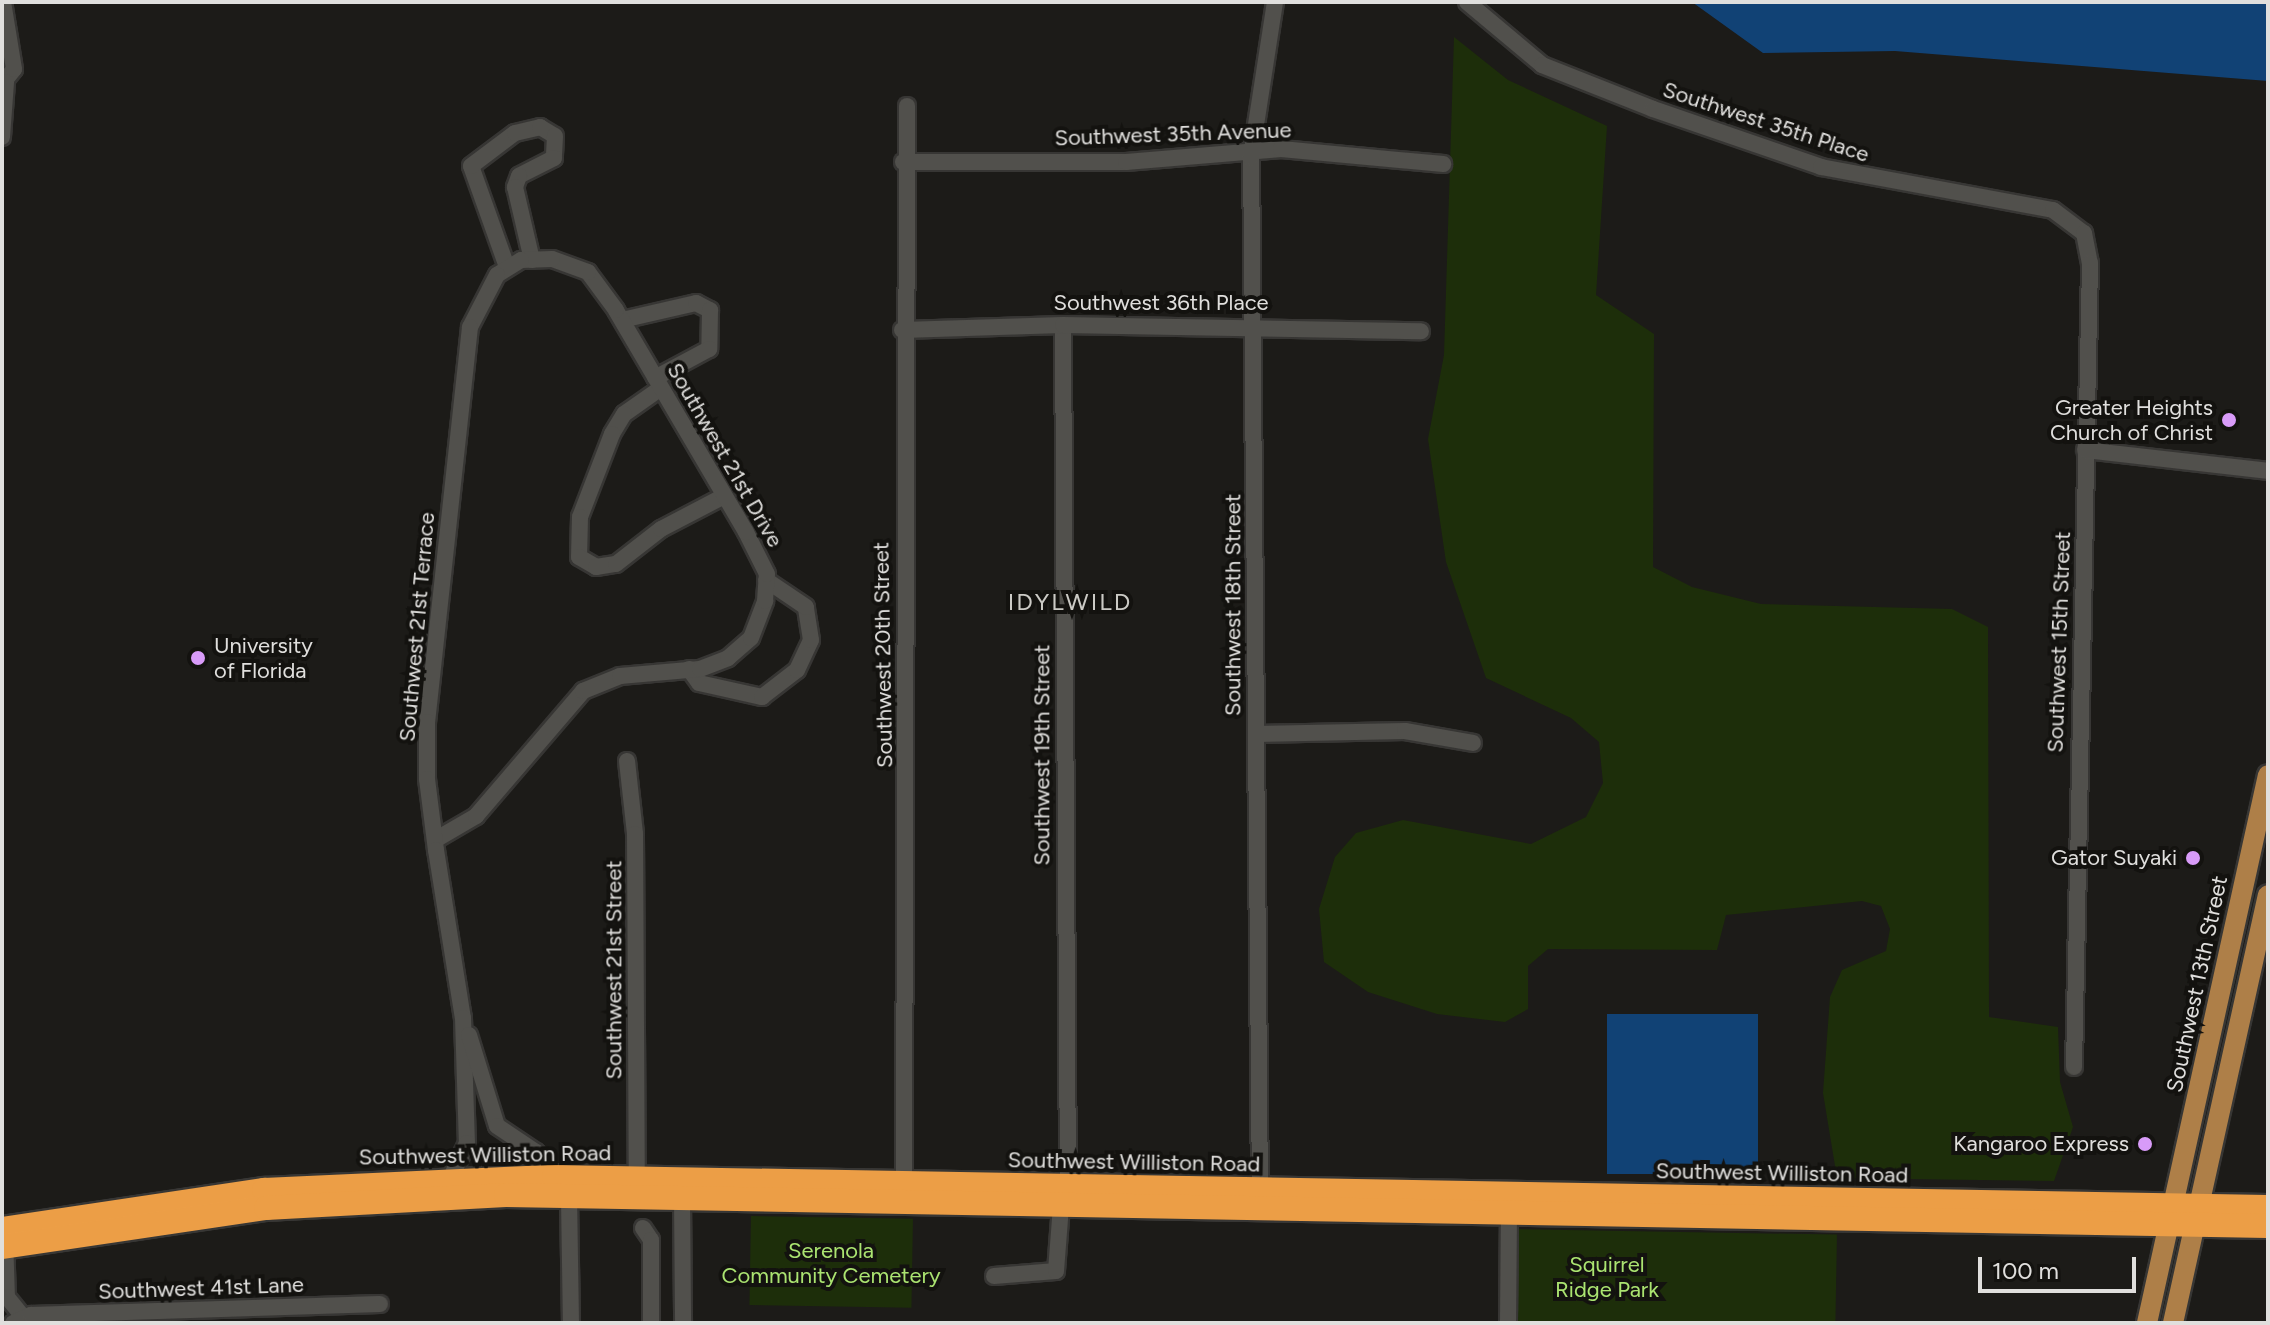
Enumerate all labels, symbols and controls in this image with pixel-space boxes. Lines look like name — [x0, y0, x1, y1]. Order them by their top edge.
street label: Southwest 35th Place — [1660, 76, 1872, 168]
street label: Southwest 35th Avenue — [1054, 117, 1292, 151]
street label: Southwest 36th Place — [1053, 290, 1269, 316]
street label: Southwest 21st Drive — [662, 358, 788, 552]
place label: Greater Heights Church of Christ — [2050, 394, 2213, 446]
marker: Greater Heights Church of Christ — [2220, 411, 2238, 429]
street label: Southwest 18th Street — [1220, 494, 1246, 716]
street label: Southwest 21st Terrace — [394, 511, 440, 743]
street label: Southwest 15th Street — [2042, 531, 2076, 753]
street label: Southwest 20th Street — [868, 542, 898, 768]
district label: IDYLWILD — [1008, 588, 1132, 616]
place label: University of Florida — [214, 632, 313, 684]
street label: Southwest 19th Street — [1029, 644, 1055, 866]
marker: University of Florida — [189, 649, 207, 667]
place label: Gator Suyaki — [2051, 845, 2177, 871]
marker: Gator Suyaki — [2184, 849, 2202, 867]
street label: Southwest 21st Street — [601, 861, 627, 1079]
street label: Southwest 13th Street — [2161, 873, 2233, 1095]
place label: Kangaroo Express — [1953, 1131, 2129, 1157]
marker: Kangaroo Express — [2136, 1135, 2154, 1153]
street label: Southwest Williston Road — [358, 1140, 612, 1170]
street label: Southwest Williston Road — [1007, 1147, 1261, 1177]
street label: Southwest Williston Road — [1655, 1158, 1909, 1188]
park label: Serenola Community Cemetery — [722, 1237, 940, 1288]
scale bar — [1982, 1241, 2140, 1291]
park label: Squirrel Ridge Park — [1555, 1251, 1659, 1302]
text: 100 m — [1992, 1256, 2059, 1285]
street label: Southwest 41st Lane — [98, 1271, 304, 1305]

